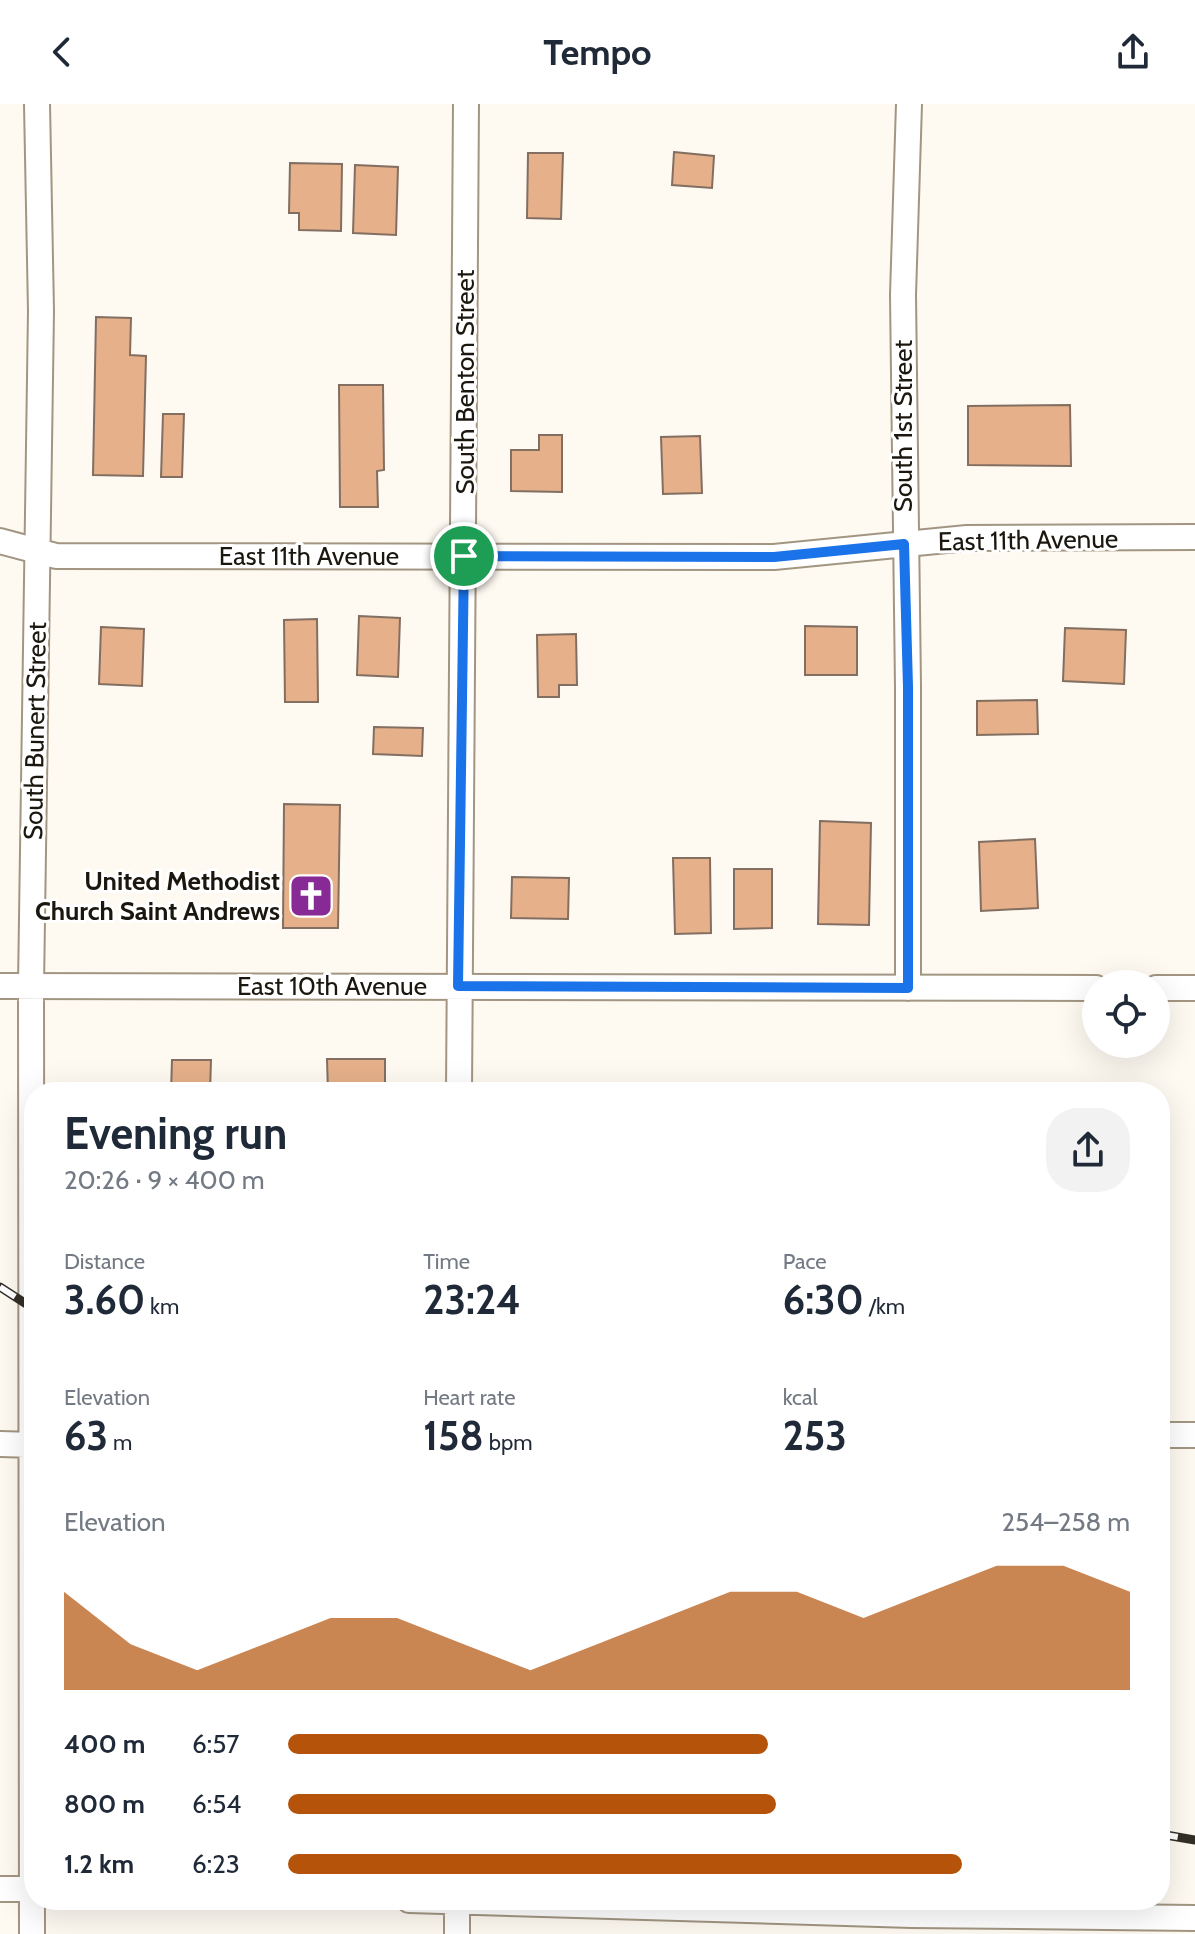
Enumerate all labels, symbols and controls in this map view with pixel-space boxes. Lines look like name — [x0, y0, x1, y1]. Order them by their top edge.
icon: back — [40, 30, 84, 74]
text: Tempo — [543, 30, 652, 74]
icon: share — [1111, 30, 1155, 74]
street label: South Benton Street — [449, 269, 481, 495]
street label: South 1st Street — [887, 340, 919, 512]
pin — [430, 522, 498, 590]
street label: East 11th Avenue — [938, 522, 1118, 558]
icon: arrive — [442, 534, 486, 578]
street label: East 11th Avenue — [219, 540, 399, 572]
street label: South Bunert Street — [17, 621, 53, 840]
place label: United Methodist Church Saint Andrews — [35, 865, 280, 927]
church icon: United Methodist Church Saint Andrews — [287, 872, 335, 920]
street label: East 10th Avenue — [237, 970, 427, 1002]
map controls — [1082, 970, 1170, 1058]
button: locate — [1082, 970, 1170, 1058]
text: Evening run — [64, 1107, 287, 1160]
button: share — [1046, 1108, 1130, 1192]
text: 20:26 · 9 × 400 m — [64, 1164, 264, 1196]
text: Distance — [64, 1248, 145, 1275]
text: Time — [423, 1248, 470, 1275]
text: Pace — [783, 1248, 827, 1275]
text: 3.60 — [64, 1275, 145, 1324]
text: 23:24 — [423, 1275, 521, 1324]
text: 6:30 — [783, 1275, 864, 1324]
text: km — [145, 1293, 179, 1320]
text: /km — [864, 1293, 905, 1320]
text: Elevation — [64, 1384, 150, 1411]
text: Heart rate — [423, 1384, 515, 1411]
text: kcal — [783, 1384, 818, 1411]
text: 63 — [64, 1411, 108, 1460]
text: 158 — [423, 1411, 484, 1460]
text: 253 — [783, 1411, 847, 1460]
text: m — [108, 1429, 132, 1456]
text: bpm — [484, 1429, 532, 1456]
text: Elevation — [64, 1506, 166, 1538]
text: 254–258 m — [1001, 1506, 1130, 1538]
text: 400 m — [64, 1728, 145, 1760]
text: 6:57 — [192, 1728, 239, 1760]
text: 800 m — [64, 1788, 145, 1820]
text: 6:54 — [192, 1788, 241, 1820]
text: 1.2 km — [64, 1848, 134, 1880]
text: 6:23 — [192, 1848, 240, 1880]

